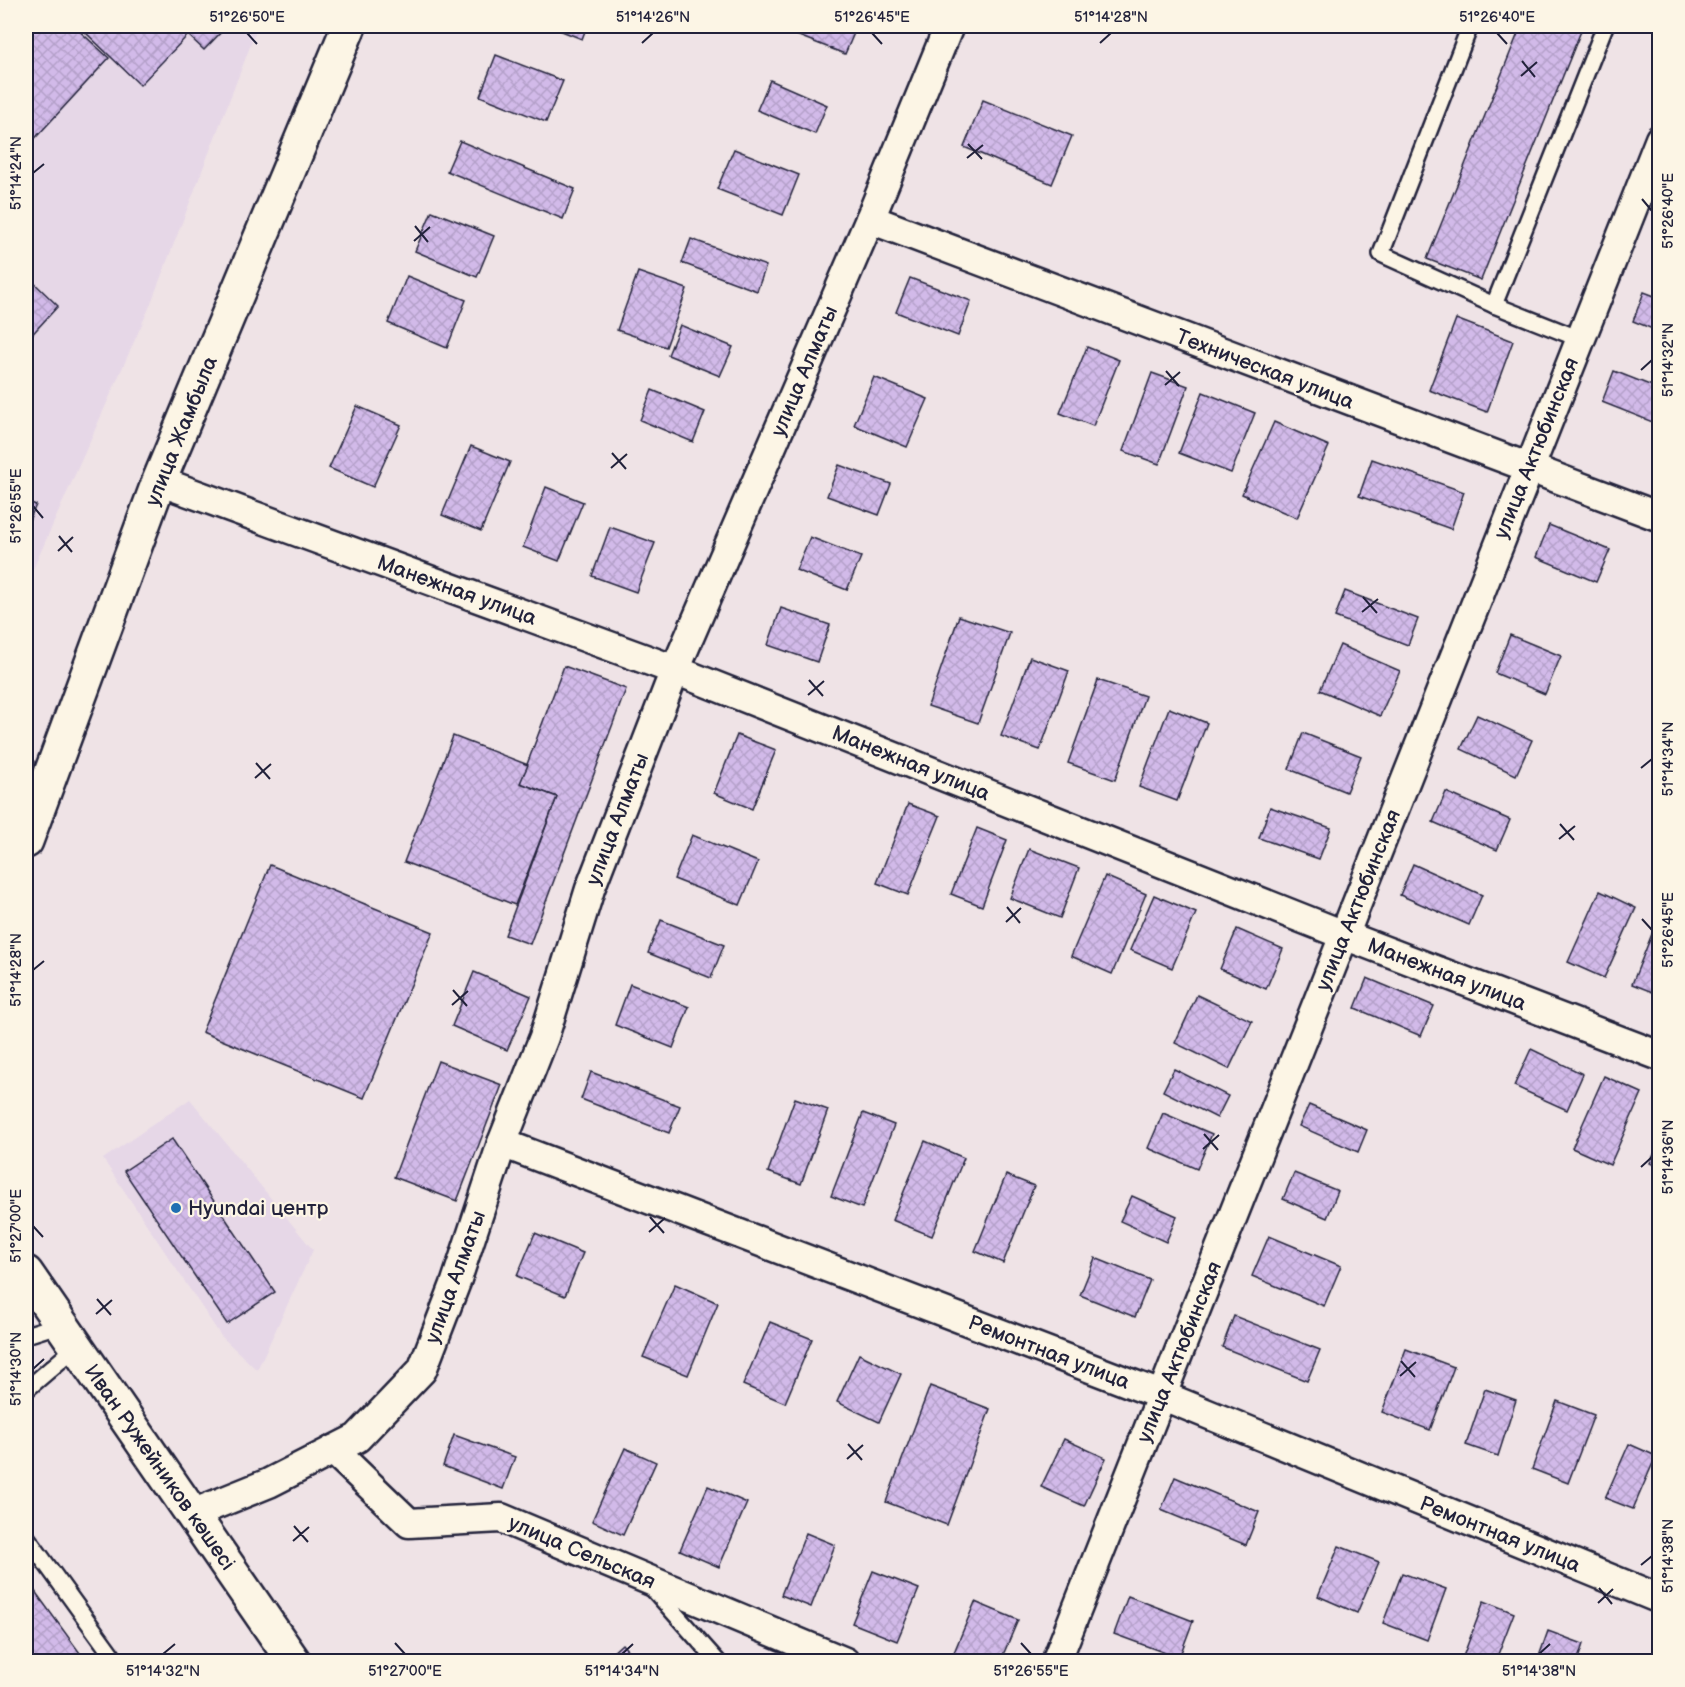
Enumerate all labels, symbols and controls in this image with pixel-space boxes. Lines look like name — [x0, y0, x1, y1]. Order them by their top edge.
text: 51°26'50"E — [209, 8, 285, 27]
text: 51°14'26"N — [616, 8, 690, 27]
text: 51°26'45"E — [834, 8, 910, 27]
text: 51°14'28"N — [1074, 8, 1148, 27]
text: 51°26'40"E — [1459, 8, 1535, 27]
text: 51°14'24"N — [7, 136, 26, 210]
text: 51°26'40"E — [1659, 173, 1678, 249]
street label: улица Алматы — [766, 302, 843, 440]
text: 51°14'32"N — [1659, 323, 1678, 397]
street label: Техническая улица — [1172, 324, 1358, 415]
street label: улица Жамбыла — [140, 352, 223, 510]
street label: улица Актюбинская — [1489, 354, 1584, 543]
text: 51°26'55"E — [7, 468, 26, 544]
street label: Манежная улица — [374, 550, 541, 631]
street label: Манежная улица — [828, 720, 994, 807]
text: 51°14'34"N — [1659, 722, 1678, 796]
street label: улица Алматы — [581, 750, 654, 889]
street label: улица Актюбинская — [1311, 806, 1406, 995]
text: 51°26'45"E — [1659, 892, 1678, 968]
text: 51°14'28"N — [7, 933, 26, 1007]
street label: Манежная улица — [1364, 933, 1530, 1016]
text: 51°14'36"N — [1659, 1120, 1678, 1194]
text: 51°27'00"E — [7, 1189, 26, 1263]
place label: Hyundai центр — [188, 1196, 329, 1221]
marker: Hyundai центр — [169, 1201, 183, 1215]
street label: улица Алматы — [420, 1207, 491, 1347]
street label: улица Актюбинская — [1132, 1258, 1227, 1447]
street label: Ремонтная улица — [964, 1310, 1134, 1395]
text: 51°14'30"N — [7, 1332, 26, 1406]
street label: Иван Ружейников көшесі — [79, 1360, 240, 1575]
street label: Ремонтная улица — [1416, 1491, 1584, 1578]
street label: улица Сельская — [505, 1510, 659, 1595]
text: 51°14'38"N — [1659, 1519, 1678, 1593]
text: 51°14'32"N — [126, 1662, 200, 1681]
text: 51°27'00"E — [368, 1662, 442, 1681]
text: 51°14'34"N — [585, 1662, 659, 1681]
text: 51°26'55"E — [993, 1662, 1069, 1681]
text: 51°14'38"N — [1502, 1662, 1576, 1681]

